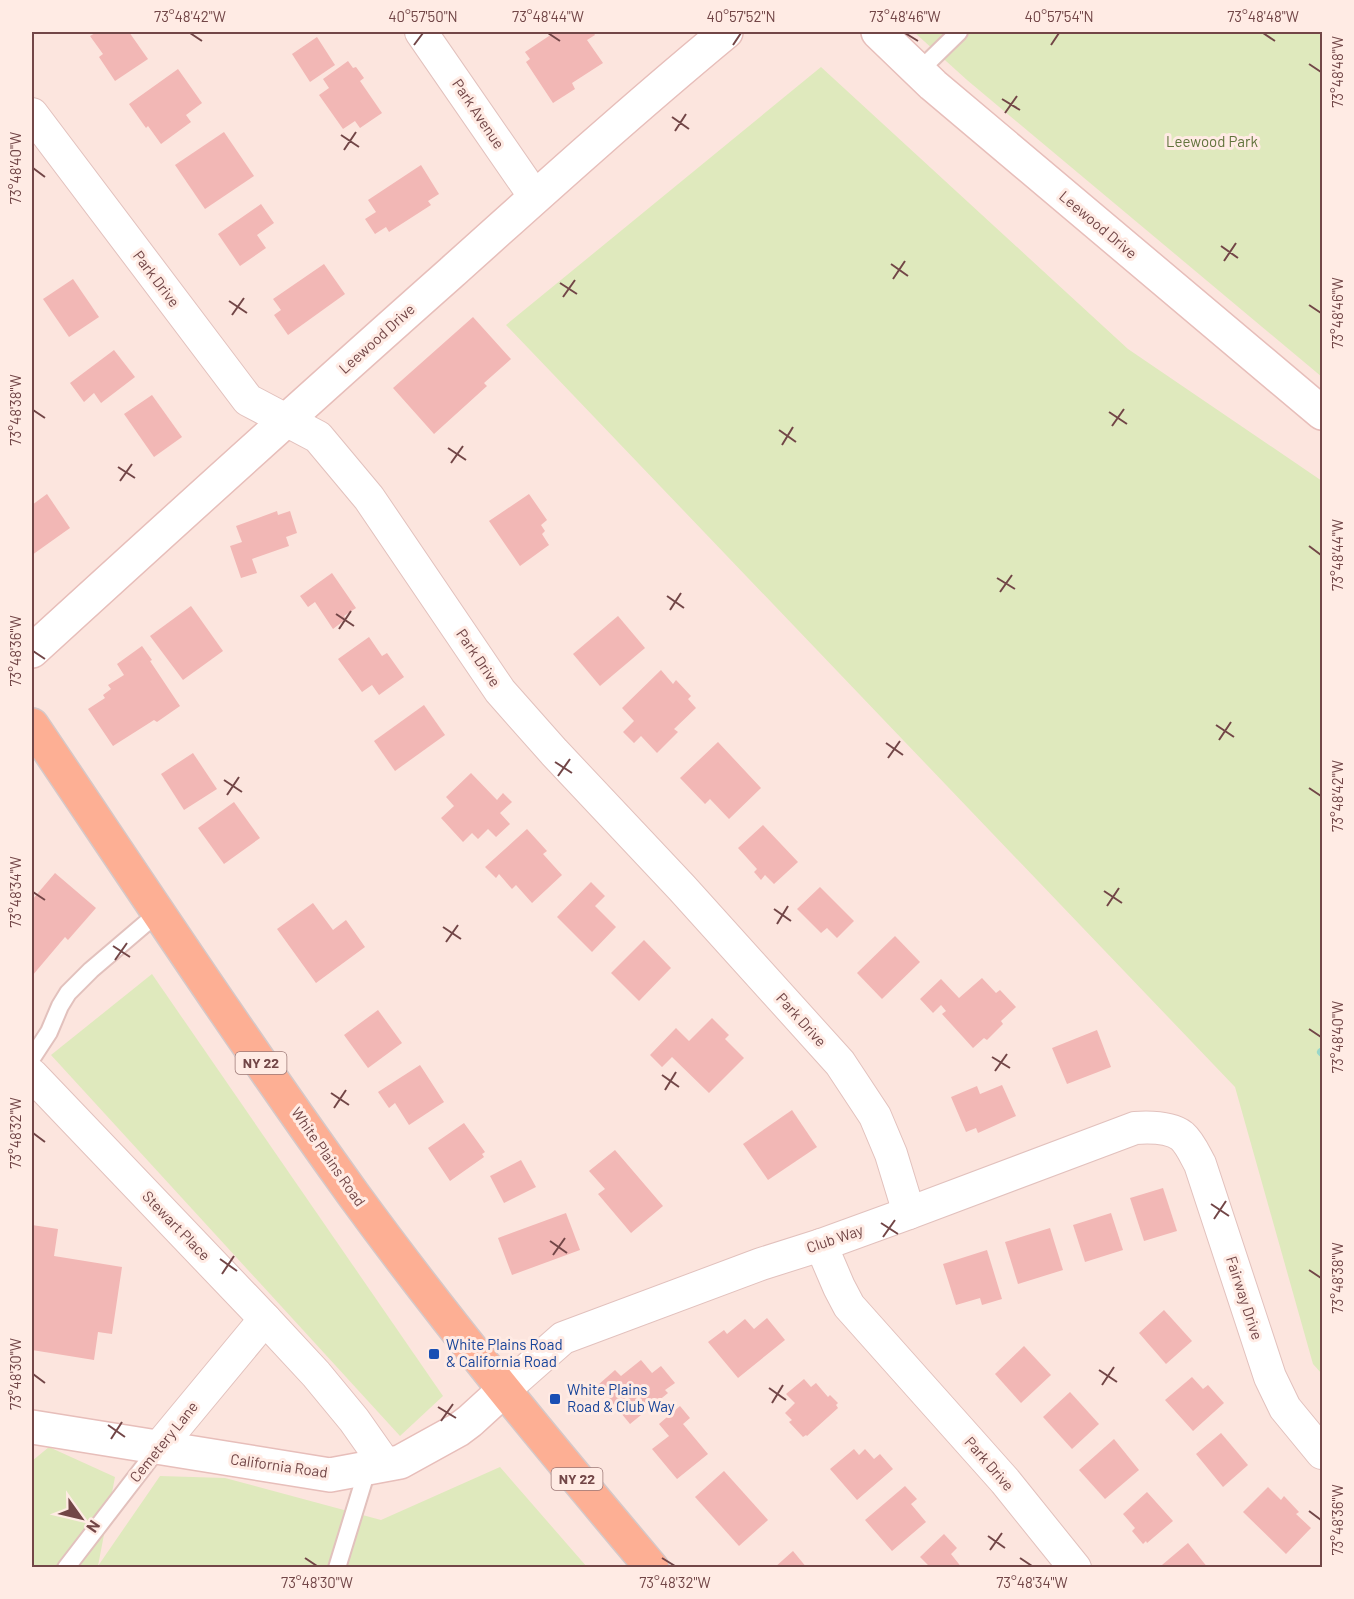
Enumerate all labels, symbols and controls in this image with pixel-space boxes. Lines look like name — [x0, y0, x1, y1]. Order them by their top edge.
text: 73°48'42"W — [154, 7, 226, 25]
text: 40°57'50"N — [388, 7, 458, 25]
text: 73°48'44"W — [512, 7, 584, 25]
text: 40°57'52"N — [706, 7, 776, 25]
text: 73°48'46"W — [869, 7, 941, 25]
text: 40°57'54"N — [1024, 7, 1094, 25]
text: 73°48'48"W — [1227, 7, 1299, 25]
text: 73°48'48"W — [1328, 36, 1346, 108]
street label: Park Avenue — [449, 75, 509, 152]
text: 73°48'40"W — [6, 132, 24, 204]
park label: Leewood Park — [1166, 132, 1258, 150]
street label: Leewood Drive — [1056, 187, 1141, 262]
street label: Park Drive — [130, 247, 184, 310]
text: 73°48'46"W — [1328, 277, 1346, 349]
street label: Leewood Drive — [335, 300, 418, 377]
text: 73°48'38"W — [6, 374, 24, 446]
text: 73°48'44"W — [1328, 519, 1346, 591]
text: 73°48'36"W — [6, 615, 24, 687]
street label: Park Drive — [453, 625, 505, 690]
text: 73°48'42"W — [1328, 760, 1346, 832]
text: 73°48'34"W — [6, 856, 24, 928]
street label: Park Drive — [773, 989, 830, 1050]
text: 73°48'40"W — [1328, 1001, 1346, 1073]
road number: NY 22 — [236, 1052, 286, 1074]
text: 73°48'32"W — [6, 1097, 24, 1169]
street label: White Plains Road — [288, 1104, 370, 1209]
street label: Stewart Place — [139, 1187, 214, 1264]
street label: Club Way — [804, 1220, 865, 1256]
text: 73°48'38"W — [1328, 1242, 1346, 1314]
street label: Fairway Drive — [1223, 1254, 1267, 1342]
place label: White Plains Road & California Road — [446, 1335, 563, 1370]
text: 73°48'30"W — [6, 1338, 24, 1410]
marker: White Plains Road & California Road — [427, 1347, 441, 1361]
place label: White Plains Road & Club Way — [567, 1380, 675, 1415]
marker: White Plains Road & Club Way — [548, 1392, 562, 1406]
street label: Cemetery Lane — [125, 1397, 201, 1485]
street label: Park Drive — [961, 1433, 1018, 1494]
street label: California Road — [229, 1449, 329, 1481]
road number: NY 22 — [552, 1468, 602, 1490]
text: 73°48'36"W — [1328, 1484, 1346, 1556]
north arrow — [51, 1488, 111, 1548]
text: N — [83, 1517, 105, 1536]
text: 73°48'30"W — [281, 1573, 353, 1591]
text: 73°48'32"W — [639, 1573, 711, 1591]
text: 73°48'34"W — [996, 1573, 1068, 1591]

